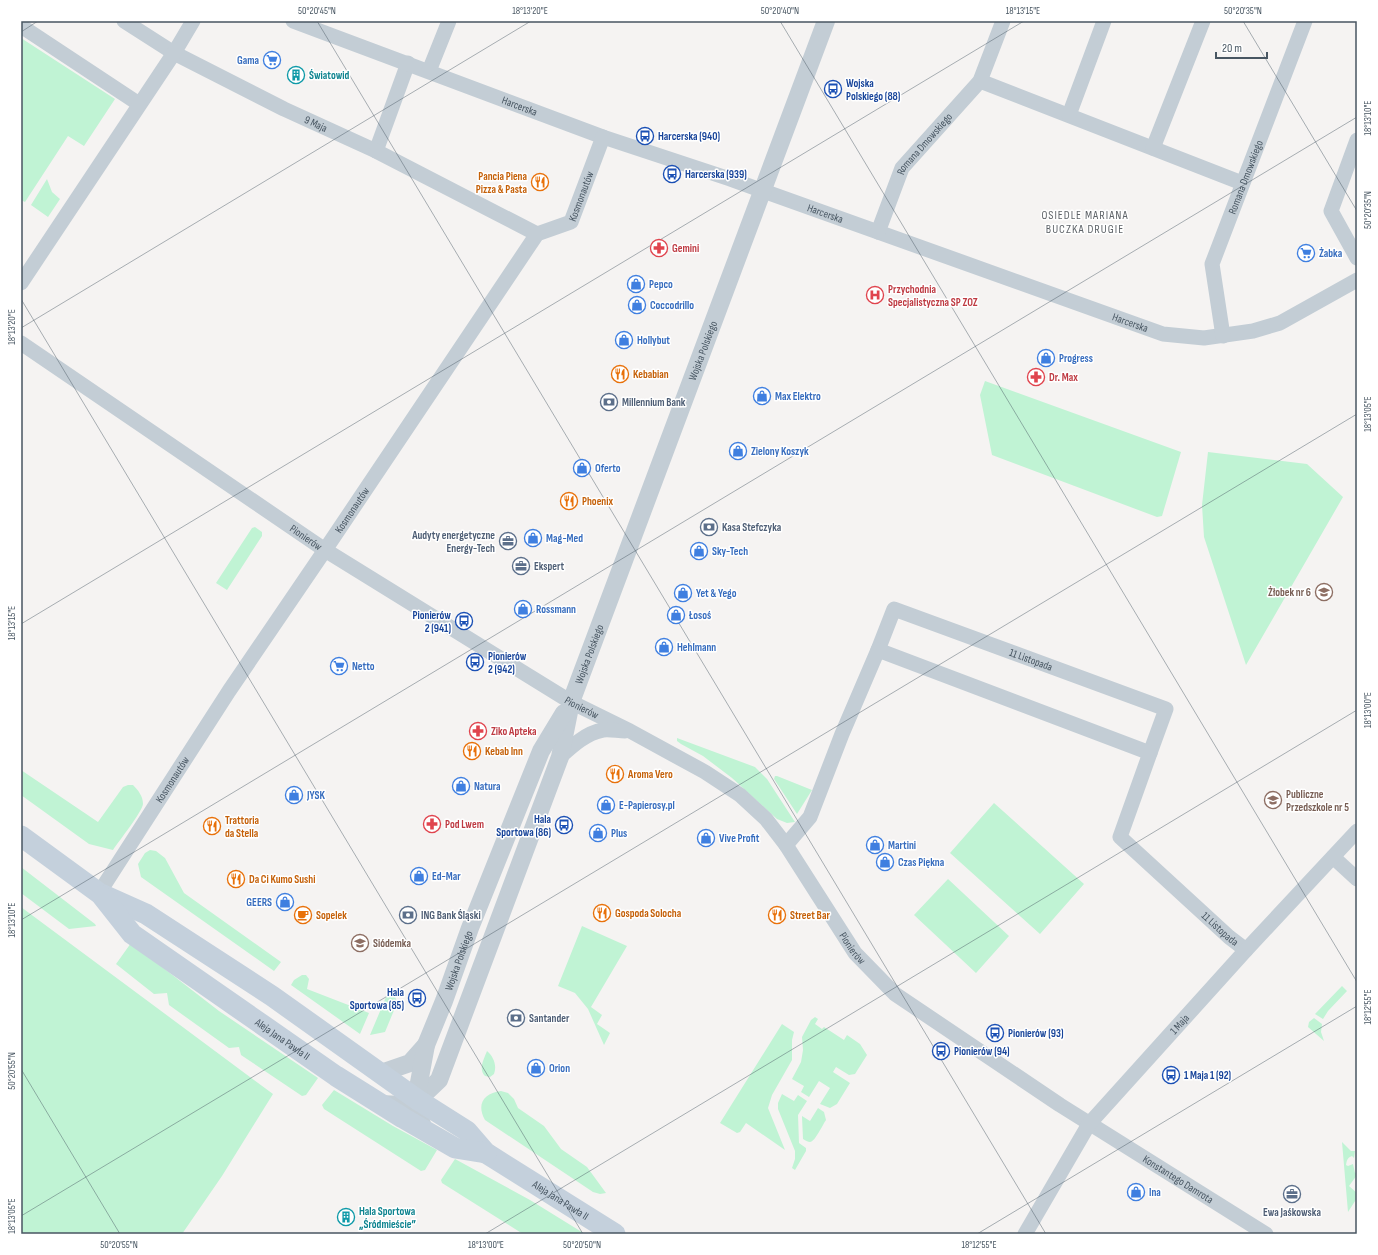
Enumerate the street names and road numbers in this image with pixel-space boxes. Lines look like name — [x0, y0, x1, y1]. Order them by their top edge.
street label: Harcerska — [500, 94, 539, 119]
street label: Romana Dmowskiego — [894, 110, 955, 177]
street label: 9 Maja — [302, 113, 329, 135]
street label: Romana Dmowskiego — [1226, 138, 1266, 216]
street label: Kosmonautów — [566, 169, 597, 223]
street label: Harcerska — [806, 201, 845, 226]
street label: Harcerska — [1111, 310, 1150, 335]
street label: Wojska Polskiego — [686, 319, 720, 382]
street label: Kosmonautów — [332, 485, 372, 536]
street label: Pionierów — [287, 522, 324, 553]
street label: Wojska Polskiego — [572, 622, 607, 686]
street label: 11 Listopada — [1007, 646, 1054, 674]
street label: Pionierów — [562, 694, 601, 722]
street label: Kosmonautów — [153, 754, 192, 805]
street label: 11 Listopada — [1199, 909, 1241, 949]
street label: Wojska Polskiego — [442, 929, 476, 992]
street label: Pionierów — [836, 930, 868, 967]
street label: 1 Maja — [1167, 1012, 1192, 1037]
street label: Aleja Jana Pawła II — [252, 1015, 312, 1063]
street label: Konstantego Damrota — [1140, 1153, 1216, 1206]
street label: Aleja Jana Pawła II — [529, 1177, 591, 1223]

